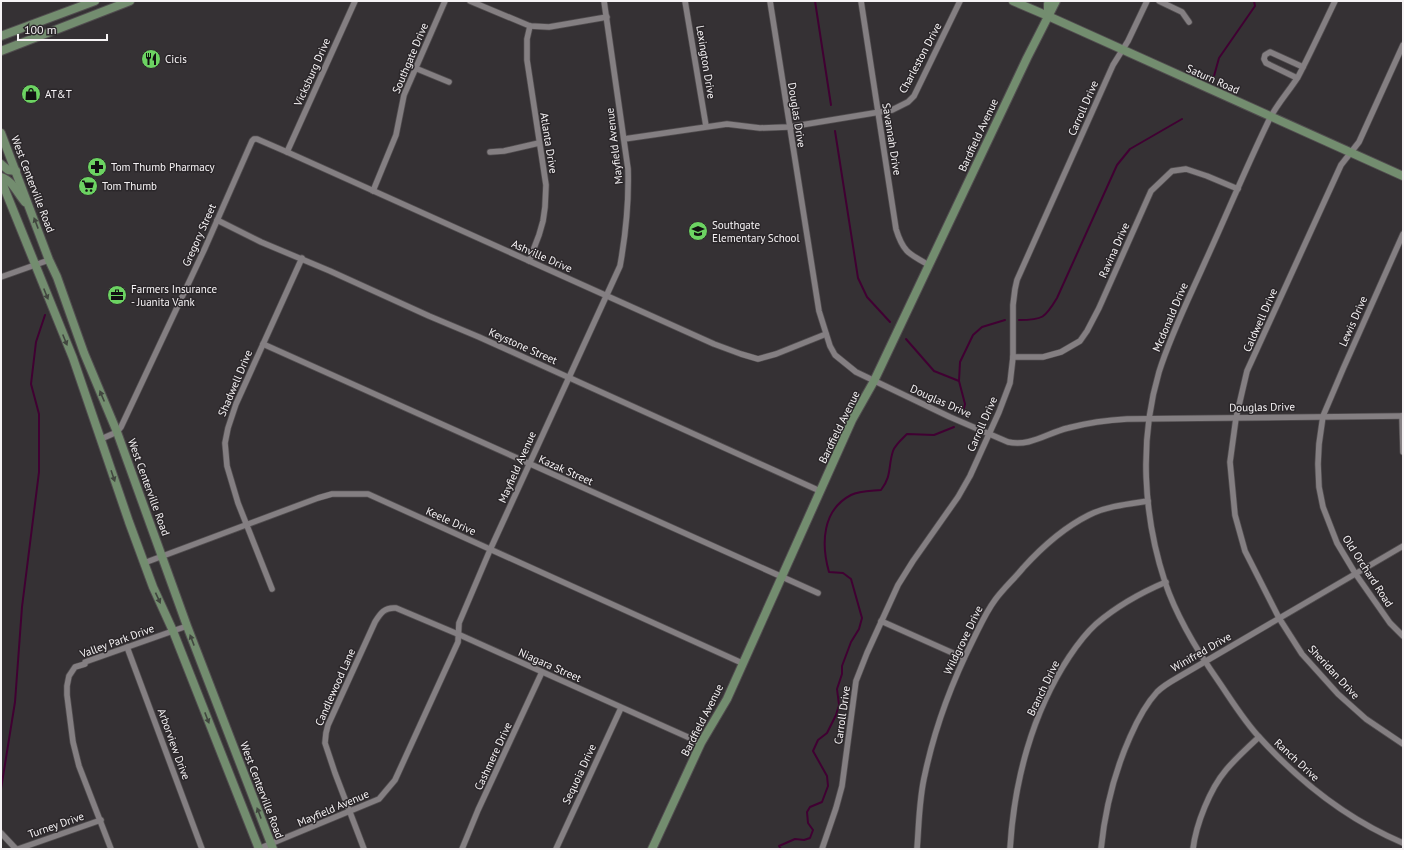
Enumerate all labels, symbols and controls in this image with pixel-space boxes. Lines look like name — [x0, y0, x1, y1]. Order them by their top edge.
scale bar — [18, 16, 107, 42]
street label: Southgate Drive — [389, 20, 431, 96]
street label: Charleston Drive — [895, 20, 945, 96]
text: 100 m — [24, 22, 57, 37]
street label: Lexington Drive — [693, 24, 719, 100]
street label: Vicksburg Drive — [290, 35, 333, 109]
restaurant icon: Cicis — [140, 48, 162, 70]
place label: Cicis — [165, 52, 187, 66]
street label: Saturn Road — [1184, 61, 1242, 97]
street label: Carroll Drive — [1065, 78, 1102, 138]
street label: Douglas Drive — [785, 81, 809, 149]
shop icon: AT&T — [20, 83, 42, 105]
place label: AT&T — [45, 87, 72, 101]
street label: Bardfield Avenue — [955, 96, 1001, 174]
street label: Savannah Drive — [879, 102, 905, 177]
street label: Mayfield Avenue — [602, 107, 626, 185]
street label: Atlanta Drive — [537, 112, 561, 175]
street label: West Centerville Road — [8, 134, 58, 234]
pharmacy icon: Tom Thumb Pharmacy — [86, 156, 108, 178]
place label: Tom Thumb Pharmacy — [111, 160, 216, 174]
supermarket icon: Tom Thumb — [77, 175, 99, 197]
place label: Tom Thumb — [102, 179, 157, 193]
street label: Gregory Street — [179, 201, 219, 269]
one-way arrow — [32, 216, 38, 228]
place label: Southgate Elementary School — [712, 218, 800, 245]
school or university icon: Southgate Elementary School — [687, 220, 709, 242]
street label: Ravina Drive — [1096, 220, 1133, 280]
street label: Ashville Drive — [509, 236, 575, 276]
street label: Mcdonald Drive — [1149, 280, 1191, 354]
place label: Farmers Insurance - Juanita Vank — [131, 282, 217, 309]
office icon: Farmers Insurance - Juanita Vank — [106, 284, 128, 306]
street label: Caldwell Drive — [1240, 286, 1280, 354]
one-way arrow — [43, 288, 49, 299]
street label: Lewis Drive — [1336, 293, 1370, 348]
street label: Keystone Street — [487, 325, 560, 367]
one-way arrow — [63, 335, 69, 347]
street label: Shadwell Drive — [215, 347, 255, 418]
street label: Douglas Drive — [908, 381, 974, 421]
street label: Bardfield Avenue — [815, 388, 863, 466]
one-way arrow — [99, 390, 105, 402]
street label: Carroll Drive — [964, 394, 1001, 454]
street label: Douglas Drive — [1229, 399, 1295, 415]
street label: Mayfield Avenue — [495, 429, 539, 505]
street label: West Centerville Road — [125, 436, 173, 538]
street label: Kazak Street — [537, 452, 596, 488]
one-way arrow — [111, 470, 117, 482]
street label: Keele Drive — [424, 504, 479, 538]
street label: Old Orchard Road — [1339, 532, 1397, 610]
one-way arrow — [155, 592, 161, 604]
street label: Wildgrove Drive — [940, 603, 986, 677]
street label: Valley Park Drive — [77, 621, 156, 661]
street label: Winifred Drive — [1168, 629, 1234, 675]
one-way arrow — [189, 633, 195, 645]
street label: Sheridan Drive — [1305, 642, 1363, 702]
street label: Niagara Street — [516, 645, 584, 685]
street label: Candlewood Lane — [312, 646, 359, 728]
street label: Branch Drive — [1024, 658, 1063, 718]
street label: Bardfield Avenue — [678, 681, 726, 758]
street label: Carroll Drive — [831, 684, 853, 745]
street label: Arborview Drive — [155, 706, 194, 782]
one-way arrow — [205, 713, 211, 725]
street label: Cashmere Drive — [471, 719, 515, 792]
street label: Ranch Drive — [1272, 736, 1323, 785]
street label: West Centerville Road — [237, 740, 287, 840]
street label: Sequoia Drive — [559, 741, 599, 806]
street label: Mayfield Avenue — [295, 786, 371, 829]
one-way arrow — [256, 807, 262, 818]
street label: Turney Drive — [26, 809, 86, 841]

